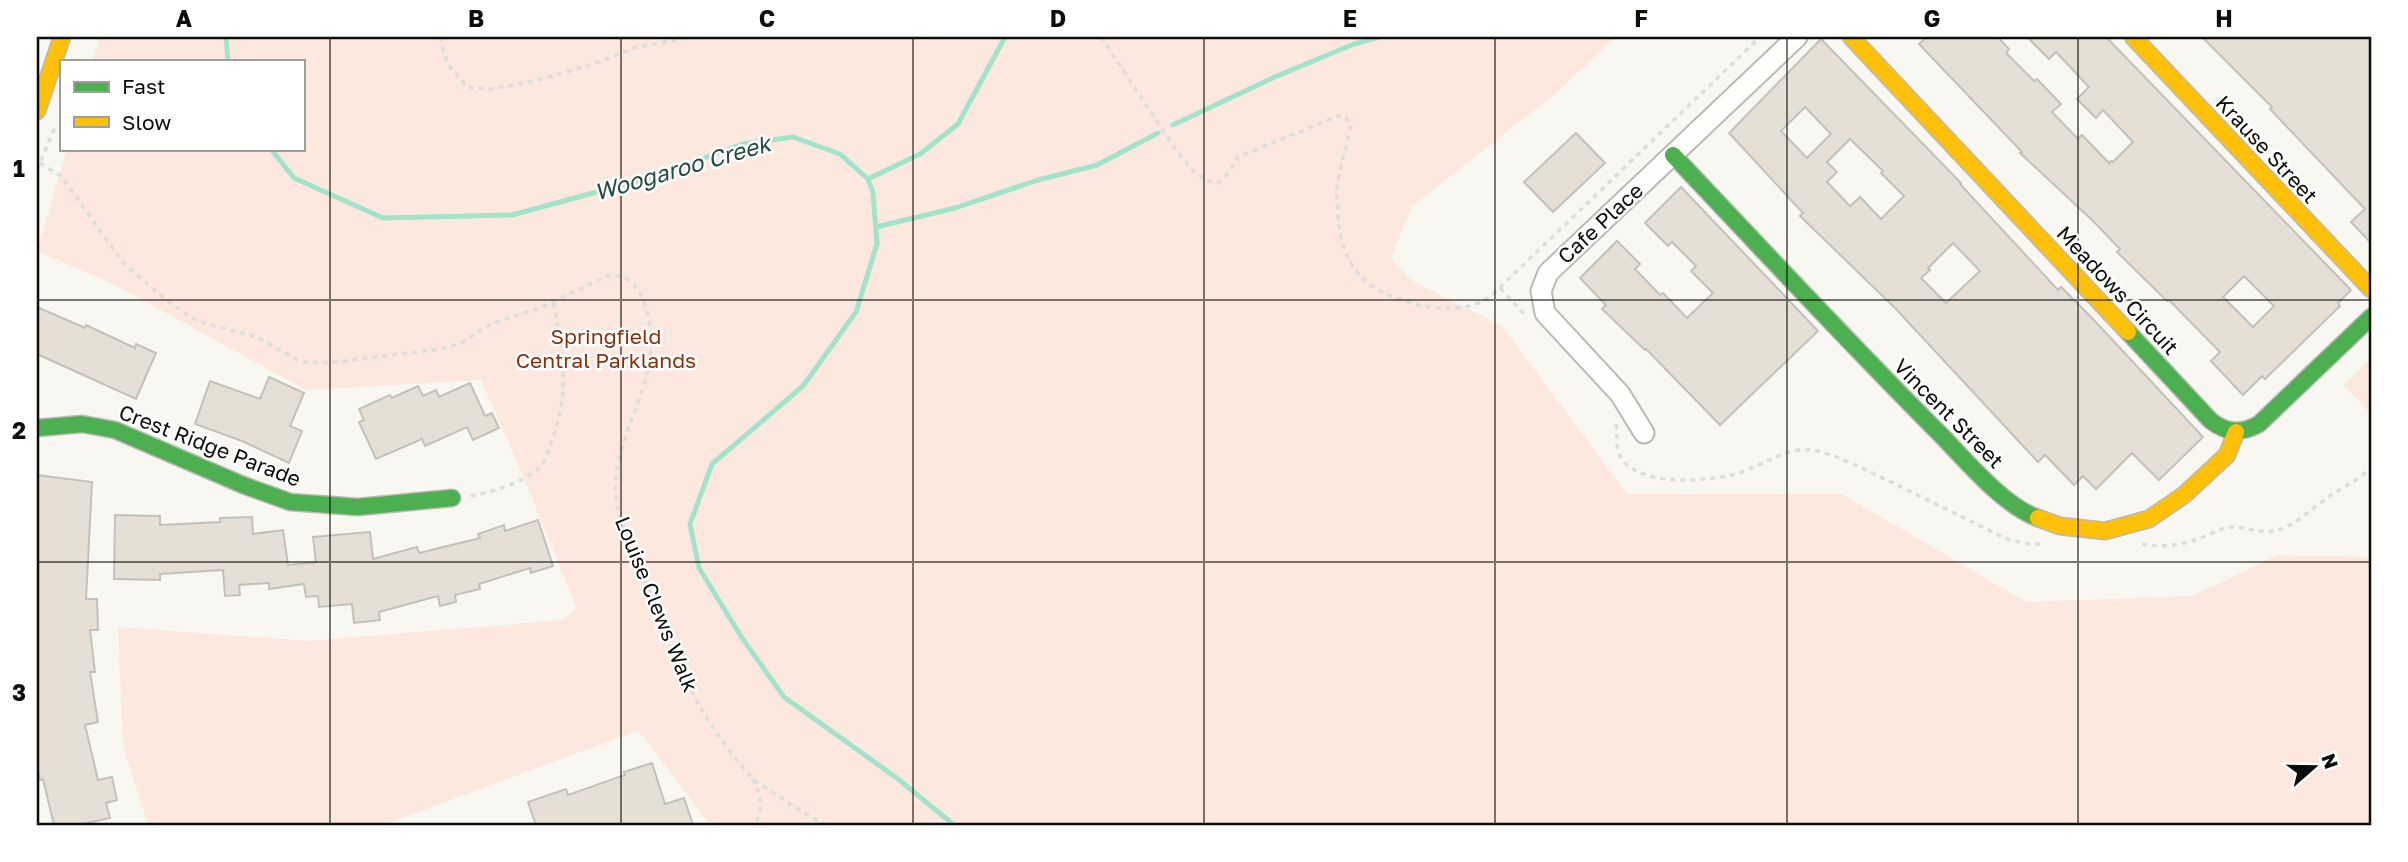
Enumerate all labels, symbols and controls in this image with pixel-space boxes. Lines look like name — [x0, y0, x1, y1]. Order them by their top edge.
text: A — [176, 4, 193, 32]
text: B — [468, 4, 484, 32]
text: C — [759, 4, 775, 32]
text: D — [1050, 4, 1066, 32]
text: E — [1343, 4, 1357, 32]
text: F — [1634, 4, 1648, 32]
text: G — [1924, 4, 1940, 32]
text: H — [2215, 4, 2233, 32]
legend — [60, 60, 304, 150]
text: Fast — [122, 73, 165, 99]
street label: Krause Street — [2211, 90, 2323, 208]
text: Slow — [122, 109, 171, 135]
water label: Woogaroo Creek — [591, 128, 775, 206]
text: 1 — [13, 154, 25, 182]
street label: Cafe Place — [1552, 177, 1648, 269]
street label: Meadows Circuit — [2052, 220, 2184, 360]
park label: Springfield Central Parklands — [516, 323, 696, 373]
street label: Vincent Street — [1889, 353, 2009, 473]
street label: Crest Ridge Parade — [115, 398, 305, 492]
text: 2 — [12, 416, 26, 444]
street label: Louise Clews Walk — [610, 512, 704, 696]
text: 3 — [12, 678, 26, 706]
north arrow — [2278, 732, 2348, 802]
text: N — [2317, 750, 2344, 772]

